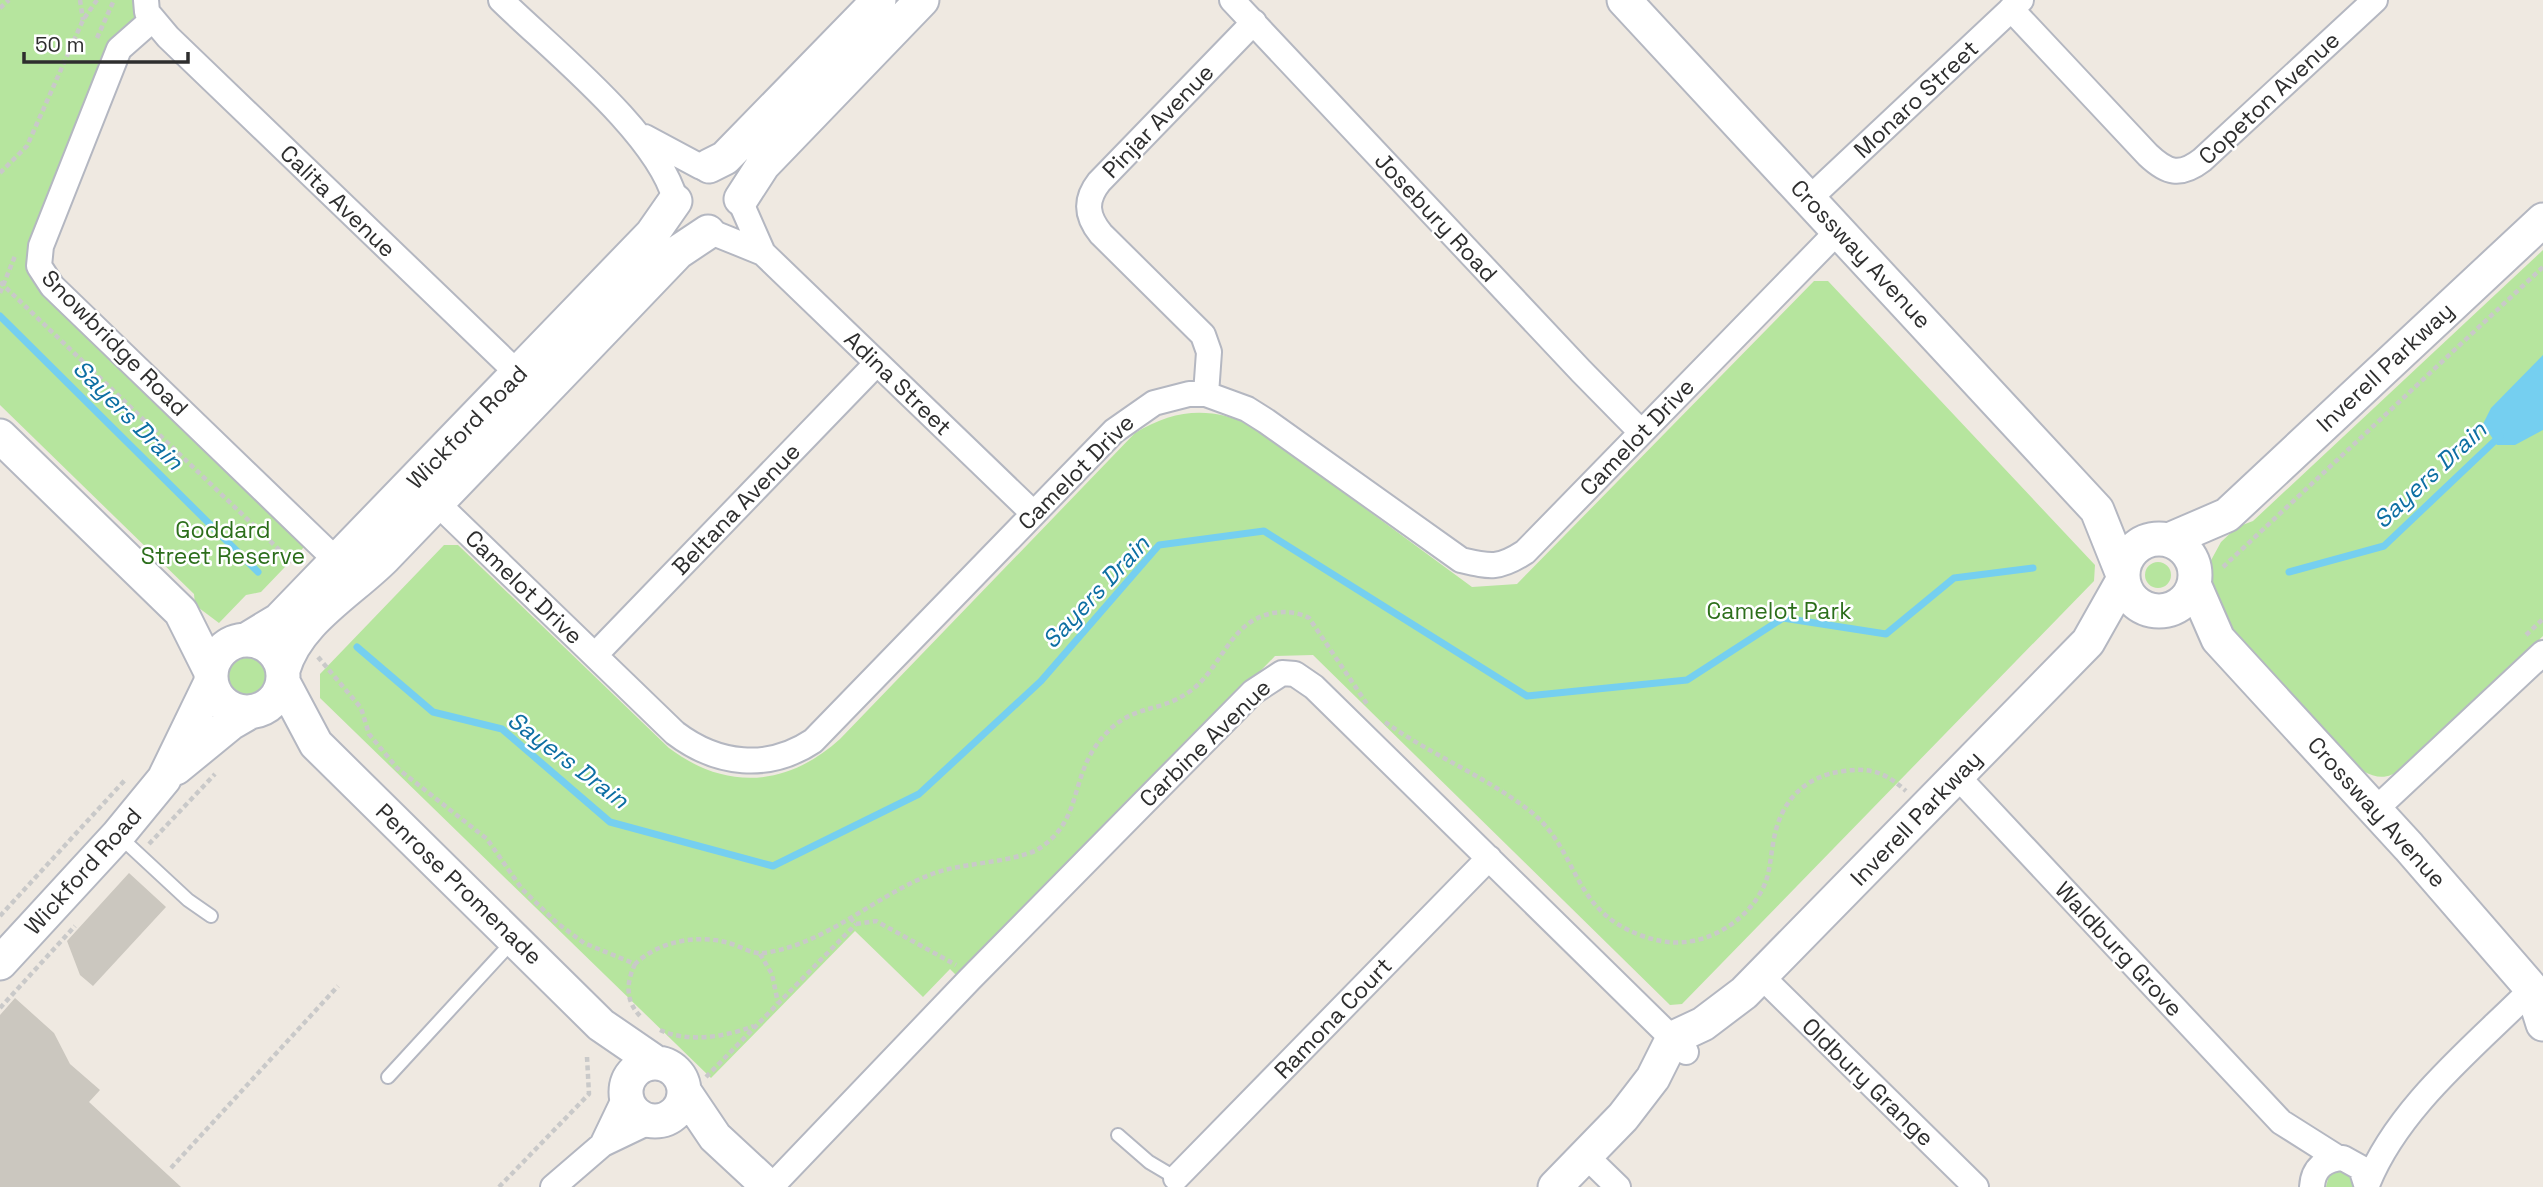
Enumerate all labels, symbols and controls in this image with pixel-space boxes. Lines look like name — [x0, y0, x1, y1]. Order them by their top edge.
scale bar — [24, 21, 189, 65]
street label: Copeton Avenue — [2192, 25, 2346, 171]
text: 50 m — [35, 31, 85, 58]
street label: Monaro Street — [1847, 33, 1985, 165]
street label: Pinjar Avenue — [1096, 57, 1220, 185]
street label: Calita Avenue — [274, 138, 402, 264]
street label: Josebury Road — [1368, 146, 1504, 288]
street label: Crossway Avenue — [1784, 173, 1938, 335]
street label: Snowbridge Road — [35, 263, 195, 423]
street label: Inverell Parkway — [2310, 296, 2460, 438]
street label: Adina Street — [838, 324, 958, 442]
water label: Sayers Drain — [67, 353, 191, 477]
street label: Wickford Road — [400, 359, 534, 495]
street label: Camelot Drive — [1573, 372, 1701, 502]
street label: Camelot Drive — [1012, 408, 1140, 536]
water label: Sayers Drain — [2367, 413, 2494, 535]
street label: Beltana Avenue — [665, 437, 807, 581]
park label: Goddard Street Reserve — [141, 515, 305, 571]
street label: Camelot Drive — [459, 523, 589, 651]
water label: Sayers Drain — [1035, 528, 1157, 655]
park label: Camelot Park — [1706, 596, 1852, 626]
street label: Carbine Avenue — [1133, 673, 1277, 813]
water label: Sayers Drain — [502, 704, 636, 816]
street label: Crossway Avenue — [2301, 730, 2453, 894]
street label: Inverell Parkway — [1844, 744, 1988, 892]
street label: Penrose Promenade — [369, 797, 549, 971]
street label: Wickford Road — [18, 801, 148, 941]
street label: Waldburg Grove — [2049, 875, 2189, 1023]
street label: Ramona Court — [1268, 951, 1398, 1085]
street label: Oldbury Grange — [1796, 1011, 1940, 1153]

